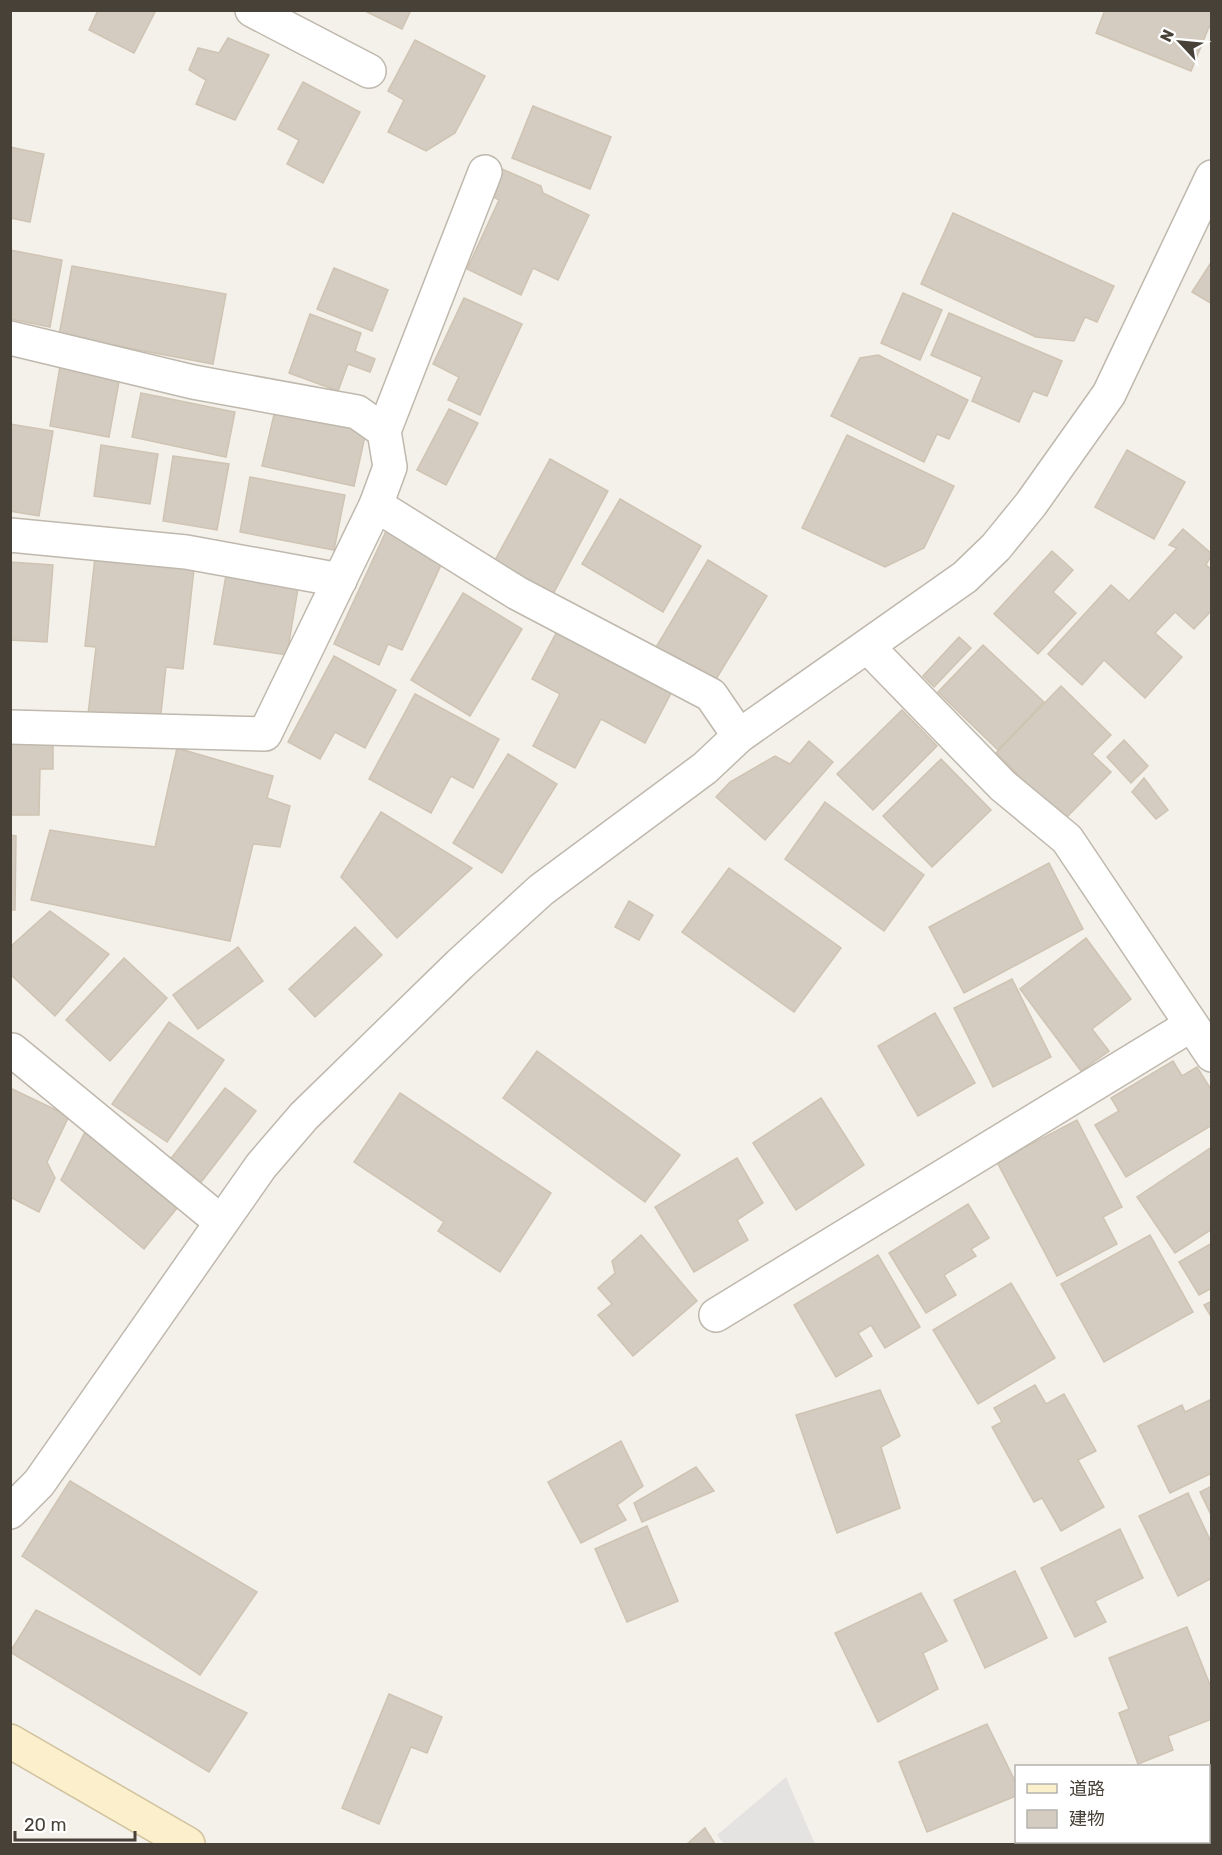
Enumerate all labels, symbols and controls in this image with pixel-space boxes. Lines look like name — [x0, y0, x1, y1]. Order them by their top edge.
north arrow — [1150, 12, 1210, 72]
text: N — [1156, 26, 1178, 45]
legend — [1015, 1765, 1210, 1843]
text: 道路 — [1069, 1778, 1105, 1800]
scale bar — [15, 1804, 135, 1842]
text: 建物 — [1069, 1808, 1105, 1830]
text: 20 m — [24, 1814, 66, 1836]

